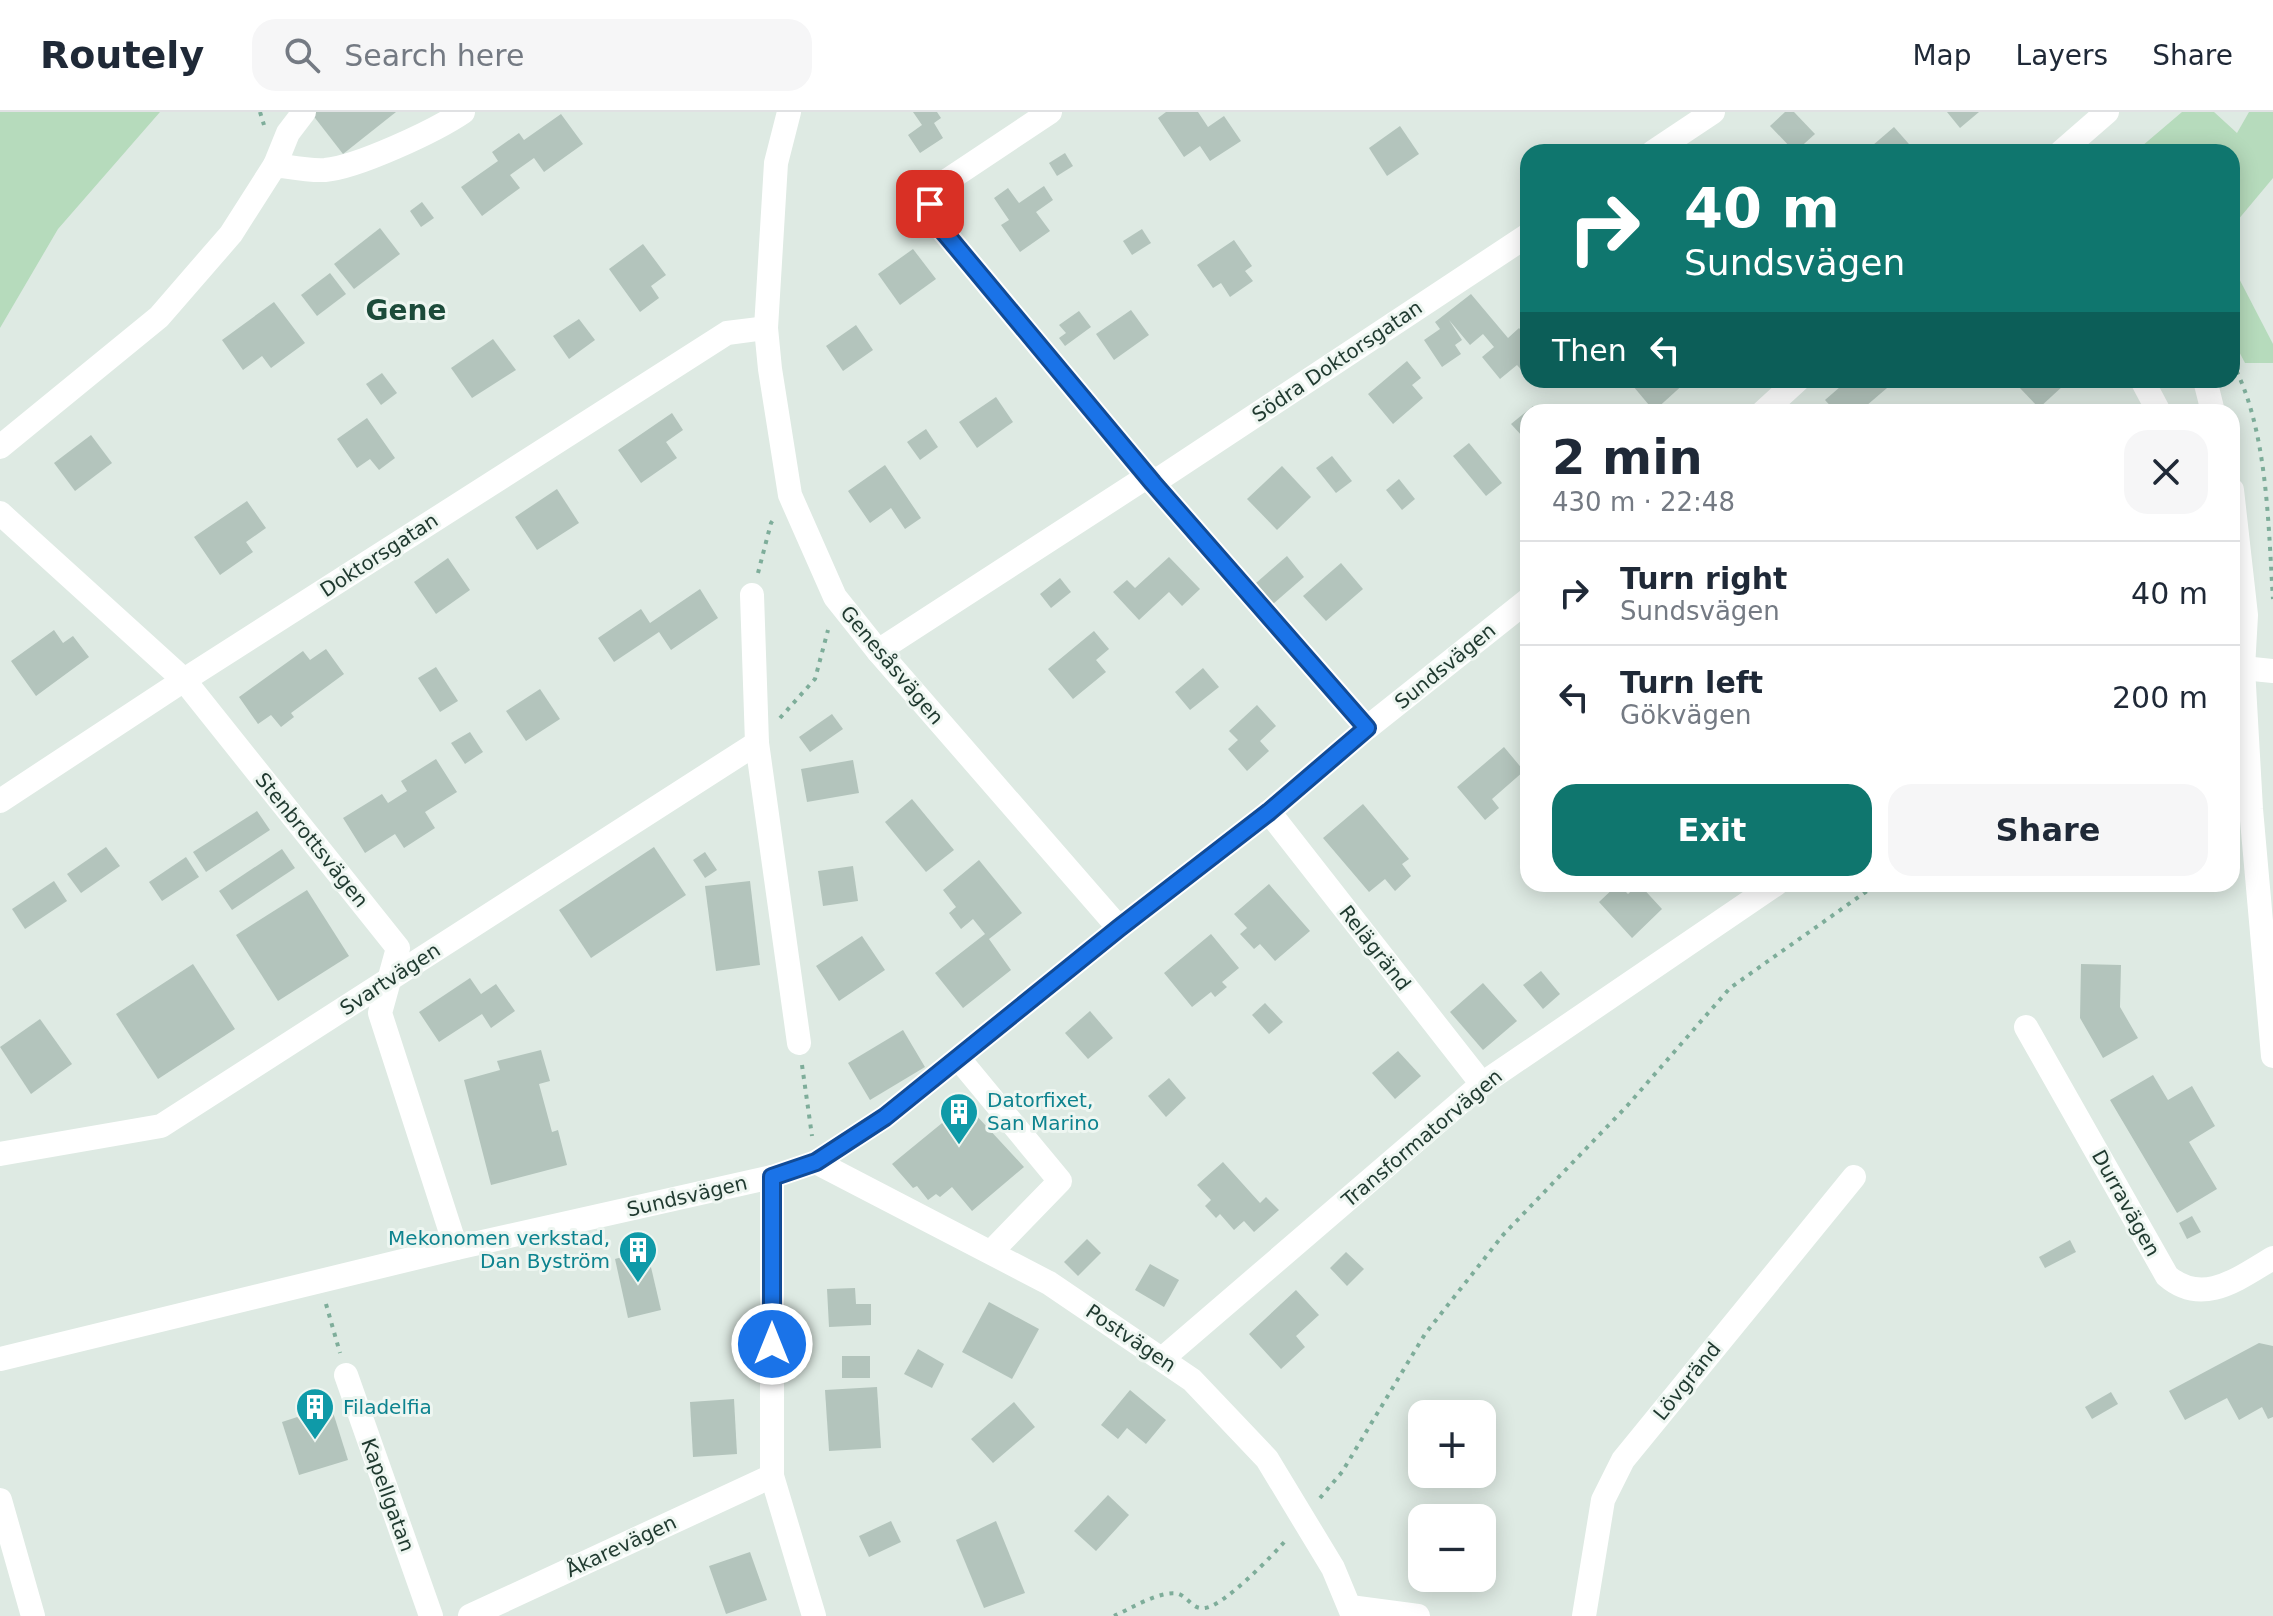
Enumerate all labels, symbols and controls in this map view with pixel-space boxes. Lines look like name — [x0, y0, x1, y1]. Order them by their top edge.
search box — [252, 19, 812, 91]
text: Routely — [40, 33, 204, 77]
icon: search — [280, 33, 324, 77]
text: Search here — [344, 38, 524, 73]
text: Map — [1912, 39, 1972, 72]
text: Layers — [2016, 39, 2108, 72]
text: Share — [2152, 39, 2233, 72]
pin — [896, 170, 964, 238]
text: 40 m — [1684, 175, 1840, 240]
icon: right — [1552, 176, 1656, 280]
icon: arrive — [908, 182, 952, 226]
text: Sundsvägen — [1684, 242, 1905, 283]
district label: Gene — [366, 294, 446, 327]
street label: Södra Doktorsgatan — [1247, 295, 1427, 427]
icon: left — [1643, 328, 1687, 372]
text: Then — [1552, 333, 1627, 368]
text: 2 min — [1552, 429, 1703, 485]
button: close — [2124, 430, 2208, 514]
text: 430 m · 22:48 — [1552, 487, 1735, 517]
street label: Doktorsgatan — [316, 508, 442, 602]
text: Turn right — [1620, 561, 1787, 596]
icon: right — [1552, 571, 1596, 615]
text: 40 m — [2131, 576, 2208, 611]
text: Sundsvägen — [1620, 596, 1780, 626]
street label: Genesåsvägen — [835, 601, 949, 729]
street label: Sundsvägen — [1390, 618, 1500, 714]
text: Turn left — [1620, 665, 1763, 700]
icon: left — [1552, 675, 1596, 719]
text: 200 m — [2112, 680, 2208, 715]
text: Gökvägen — [1620, 700, 1751, 730]
street label: Stenbrottsvägen — [250, 768, 374, 912]
button: Exit — [1552, 784, 1872, 876]
button: Share — [1888, 784, 2208, 876]
street label: Relägränd — [1334, 901, 1416, 995]
street label: Svartvägen — [335, 938, 445, 1020]
street label: Transformatorvägen — [1336, 1064, 1507, 1213]
place label: Datorfixet, San Marino — [987, 1088, 1099, 1135]
building icon: Datorfixet, San Marino — [938, 1091, 980, 1146]
street label: Durravägen — [2087, 1145, 2165, 1261]
street label: Sundsvägen — [624, 1170, 750, 1222]
place label: Mekonomen verkstad, Dan Byström — [388, 1226, 610, 1273]
building icon: Mekonomen verkstad, Dan Byström — [617, 1229, 659, 1284]
street label: Postvägen — [1081, 1299, 1181, 1377]
position arrow — [730, 1302, 814, 1386]
street label: Lövgränd — [1648, 1337, 1726, 1425]
building icon: Filadelfia — [294, 1386, 336, 1441]
place label: Filadelfia — [343, 1395, 432, 1419]
map controls — [1408, 1400, 1496, 1592]
button: + — [1408, 1400, 1496, 1488]
street label: Kapellgatan — [356, 1435, 420, 1555]
button: − — [1408, 1504, 1496, 1592]
street label: Åkarevägen — [562, 1510, 680, 1582]

